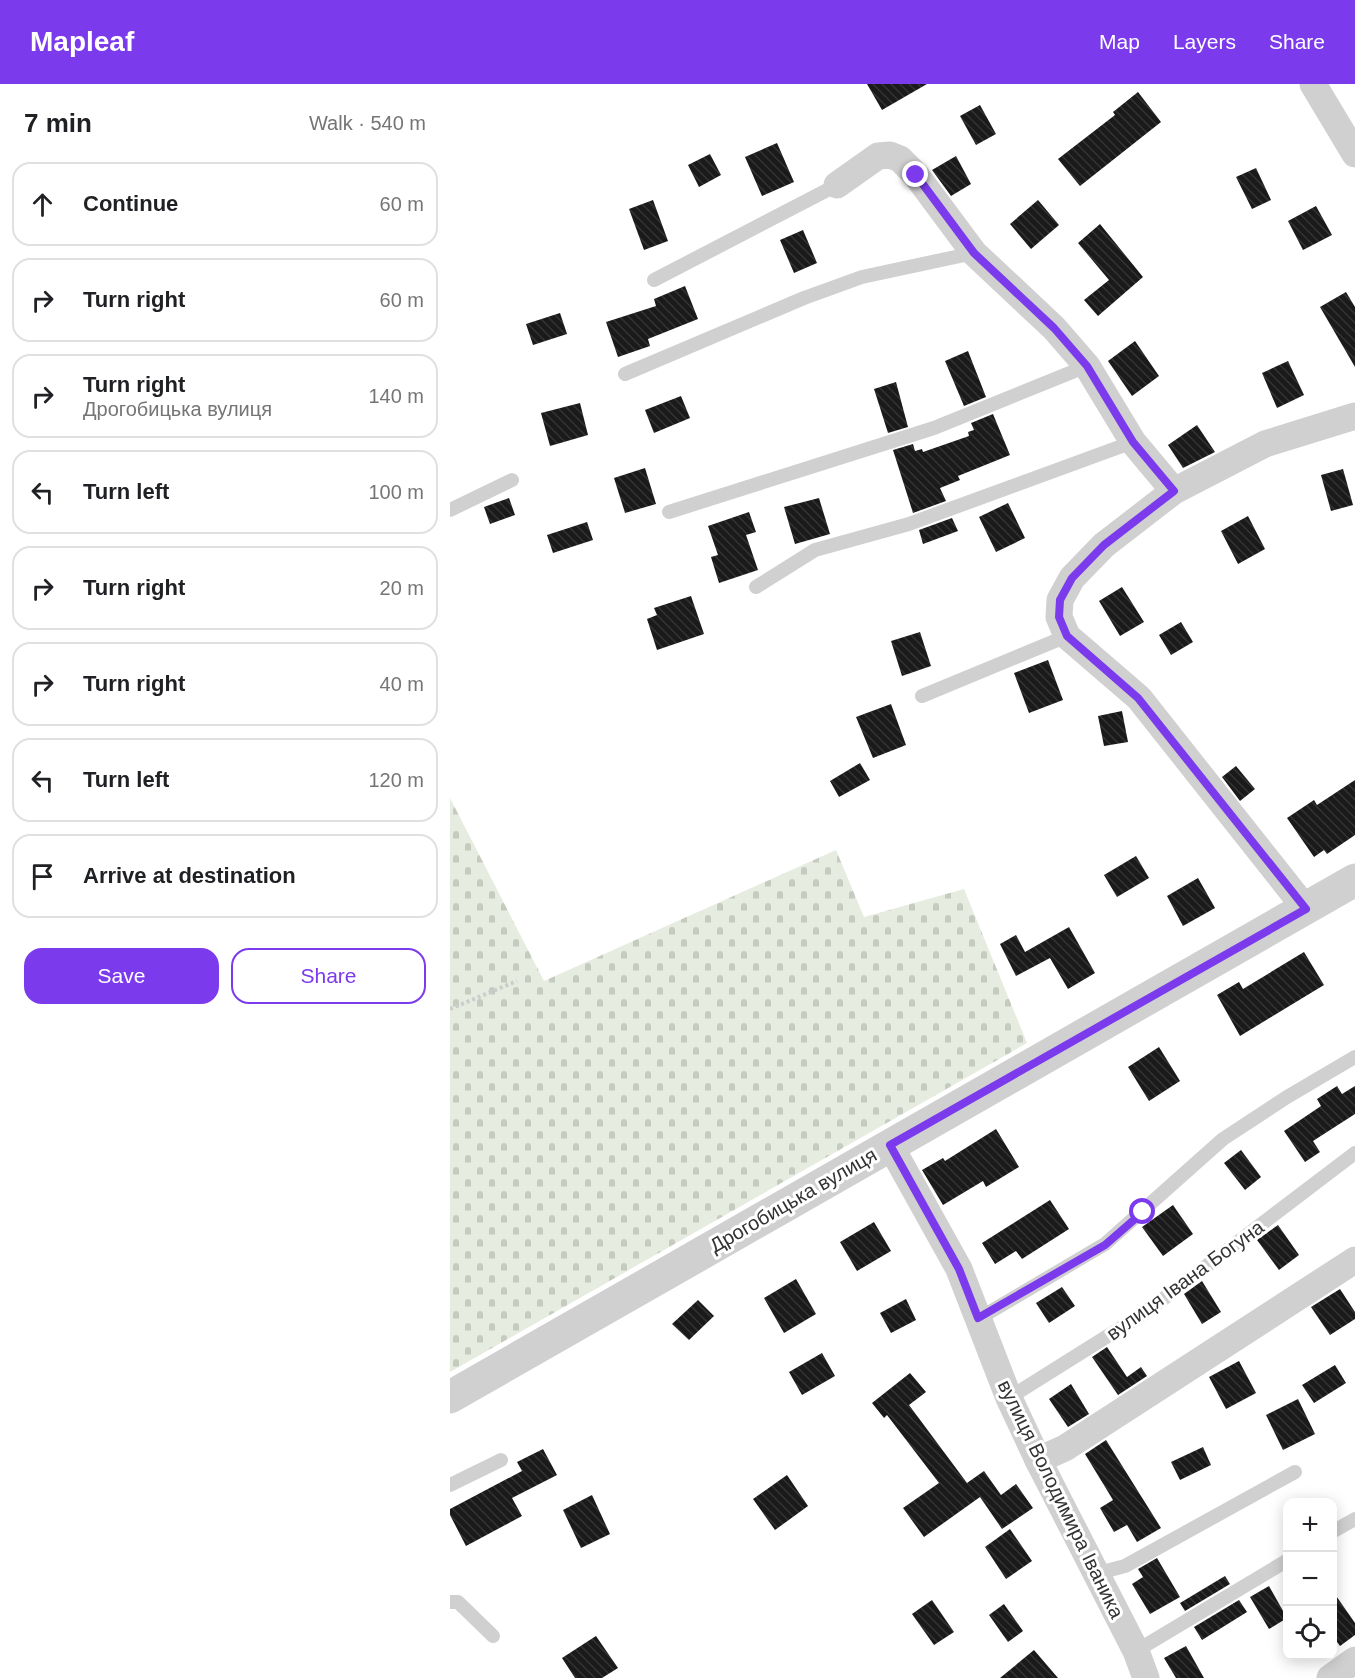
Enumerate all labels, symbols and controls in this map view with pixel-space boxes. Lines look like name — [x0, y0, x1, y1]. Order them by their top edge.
text: Mapleaf — [30, 26, 134, 57]
text: Map — [1099, 30, 1140, 53]
text: Layers — [1173, 30, 1236, 53]
text: Share — [1269, 30, 1325, 53]
text: 7 min — [24, 108, 92, 138]
text: Walk · 540 m — [309, 112, 426, 134]
route end — [902, 161, 928, 187]
icon: ahead — [26, 188, 59, 221]
text: Continue — [83, 191, 178, 216]
text: 60 m — [380, 193, 424, 215]
icon: right — [26, 284, 59, 317]
text: Turn right — [83, 287, 185, 312]
text: 60 m — [380, 289, 424, 311]
text: Turn right — [83, 372, 185, 397]
icon: right — [26, 380, 59, 413]
text: 140 m — [368, 385, 424, 407]
text: Дрогобицька вулиця — [83, 398, 272, 420]
icon: left — [26, 476, 59, 509]
text: Turn left — [83, 479, 169, 504]
text: 100 m — [368, 481, 424, 503]
icon: right — [26, 572, 59, 605]
text: Turn right — [83, 575, 185, 600]
text: 20 m — [380, 577, 424, 599]
icon: right — [26, 668, 59, 701]
text: Turn right — [83, 671, 185, 696]
text: 40 m — [380, 673, 424, 695]
icon: left — [26, 764, 59, 797]
text: Turn left — [83, 767, 169, 792]
text: 120 m — [368, 769, 424, 791]
icon: arrive — [26, 860, 59, 893]
text: Arrive at destination — [83, 863, 296, 888]
button: Save — [24, 948, 219, 1004]
button: Share — [231, 948, 426, 1004]
street label: Дрогобицька вулиця — [706, 1143, 880, 1257]
route start — [1129, 1198, 1155, 1224]
street label: вулиця Івана Богуна — [1102, 1215, 1269, 1344]
street label: вулиця Володимира Іваника — [994, 1376, 1129, 1622]
map controls — [1283, 1498, 1337, 1660]
button: + — [1283, 1498, 1337, 1552]
button: − — [1283, 1552, 1337, 1606]
button: locate — [1283, 1606, 1337, 1660]

